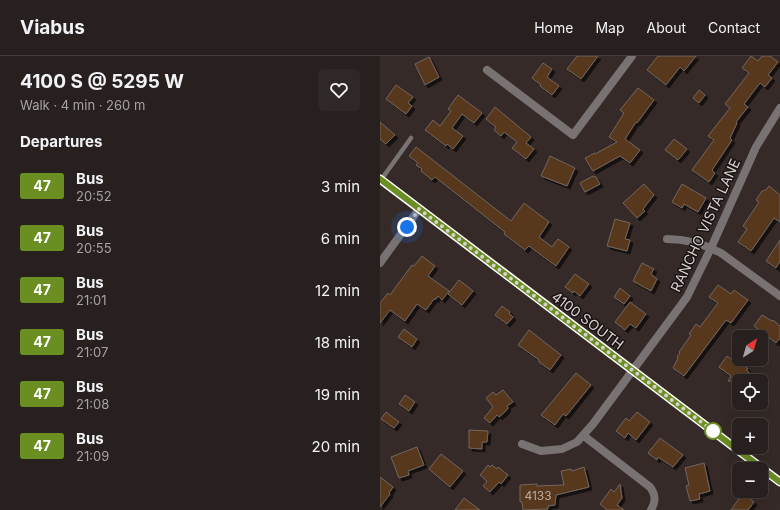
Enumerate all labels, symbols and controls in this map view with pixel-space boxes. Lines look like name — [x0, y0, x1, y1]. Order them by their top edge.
text: Viabus — [20, 16, 85, 39]
text: Home — [534, 19, 573, 36]
text: Map — [595, 19, 625, 36]
text: About — [647, 19, 686, 36]
text: Contact — [708, 19, 760, 36]
button: heart — [318, 69, 360, 111]
text: 4100 S @ 5295 W — [20, 70, 184, 93]
text: Walk · 4 min · 260 m — [20, 97, 145, 113]
text: Departures — [20, 132, 102, 151]
street label: RANCHO VISTA LANE — [667, 156, 743, 294]
text: Bus — [76, 169, 104, 188]
text: 47 — [33, 177, 51, 194]
text: 3 min — [321, 177, 360, 196]
text: 20:52 — [76, 188, 112, 204]
your location — [397, 217, 417, 237]
text: Bus — [76, 221, 104, 240]
text: 47 — [33, 229, 51, 246]
text: 6 min — [321, 229, 360, 248]
text: 20:55 — [76, 240, 112, 256]
text: Bus — [76, 273, 104, 292]
text: 47 — [33, 281, 51, 298]
text: 12 min — [315, 281, 360, 300]
street label: 4100 SOUTH — [549, 287, 627, 353]
text: 21:01 — [76, 292, 106, 308]
text: Bus — [76, 325, 104, 344]
north arrow — [732, 330, 768, 366]
map controls — [732, 330, 768, 498]
text: 47 — [33, 333, 51, 350]
text: 18 min — [315, 333, 360, 352]
text: 21:07 — [76, 344, 108, 360]
button: locate — [732, 374, 768, 410]
text: Bus — [76, 377, 104, 396]
text: 47 — [33, 385, 51, 402]
text: 19 min — [315, 385, 360, 404]
text: 21:08 — [76, 396, 109, 412]
button: + — [732, 418, 768, 454]
unlabelled marker — [704, 422, 722, 440]
text: Bus — [76, 429, 104, 448]
text: 47 — [33, 437, 51, 454]
text: 20 min — [312, 437, 360, 456]
text: 21:09 — [76, 448, 109, 464]
button: − — [732, 462, 768, 498]
house number: 4133 — [524, 488, 552, 503]

